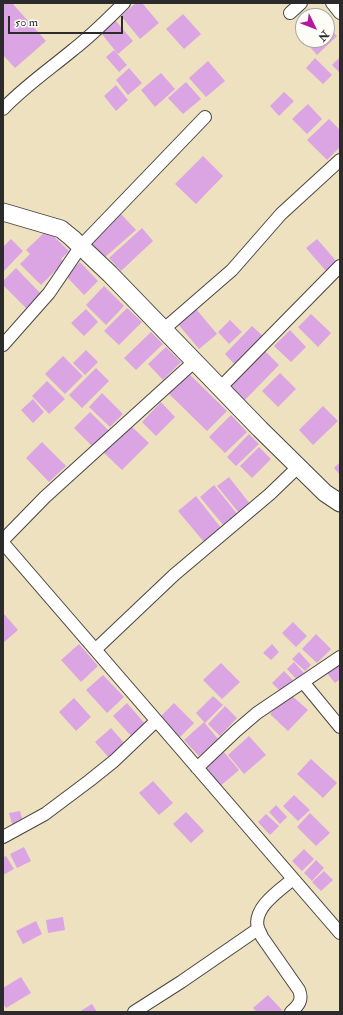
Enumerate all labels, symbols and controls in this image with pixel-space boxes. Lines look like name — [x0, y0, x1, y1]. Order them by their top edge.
scale bar — [10, 8, 125, 34]
north arrow — [295, 8, 335, 48]
text: 50 m — [15, 15, 38, 30]
text: N — [315, 28, 332, 44]

